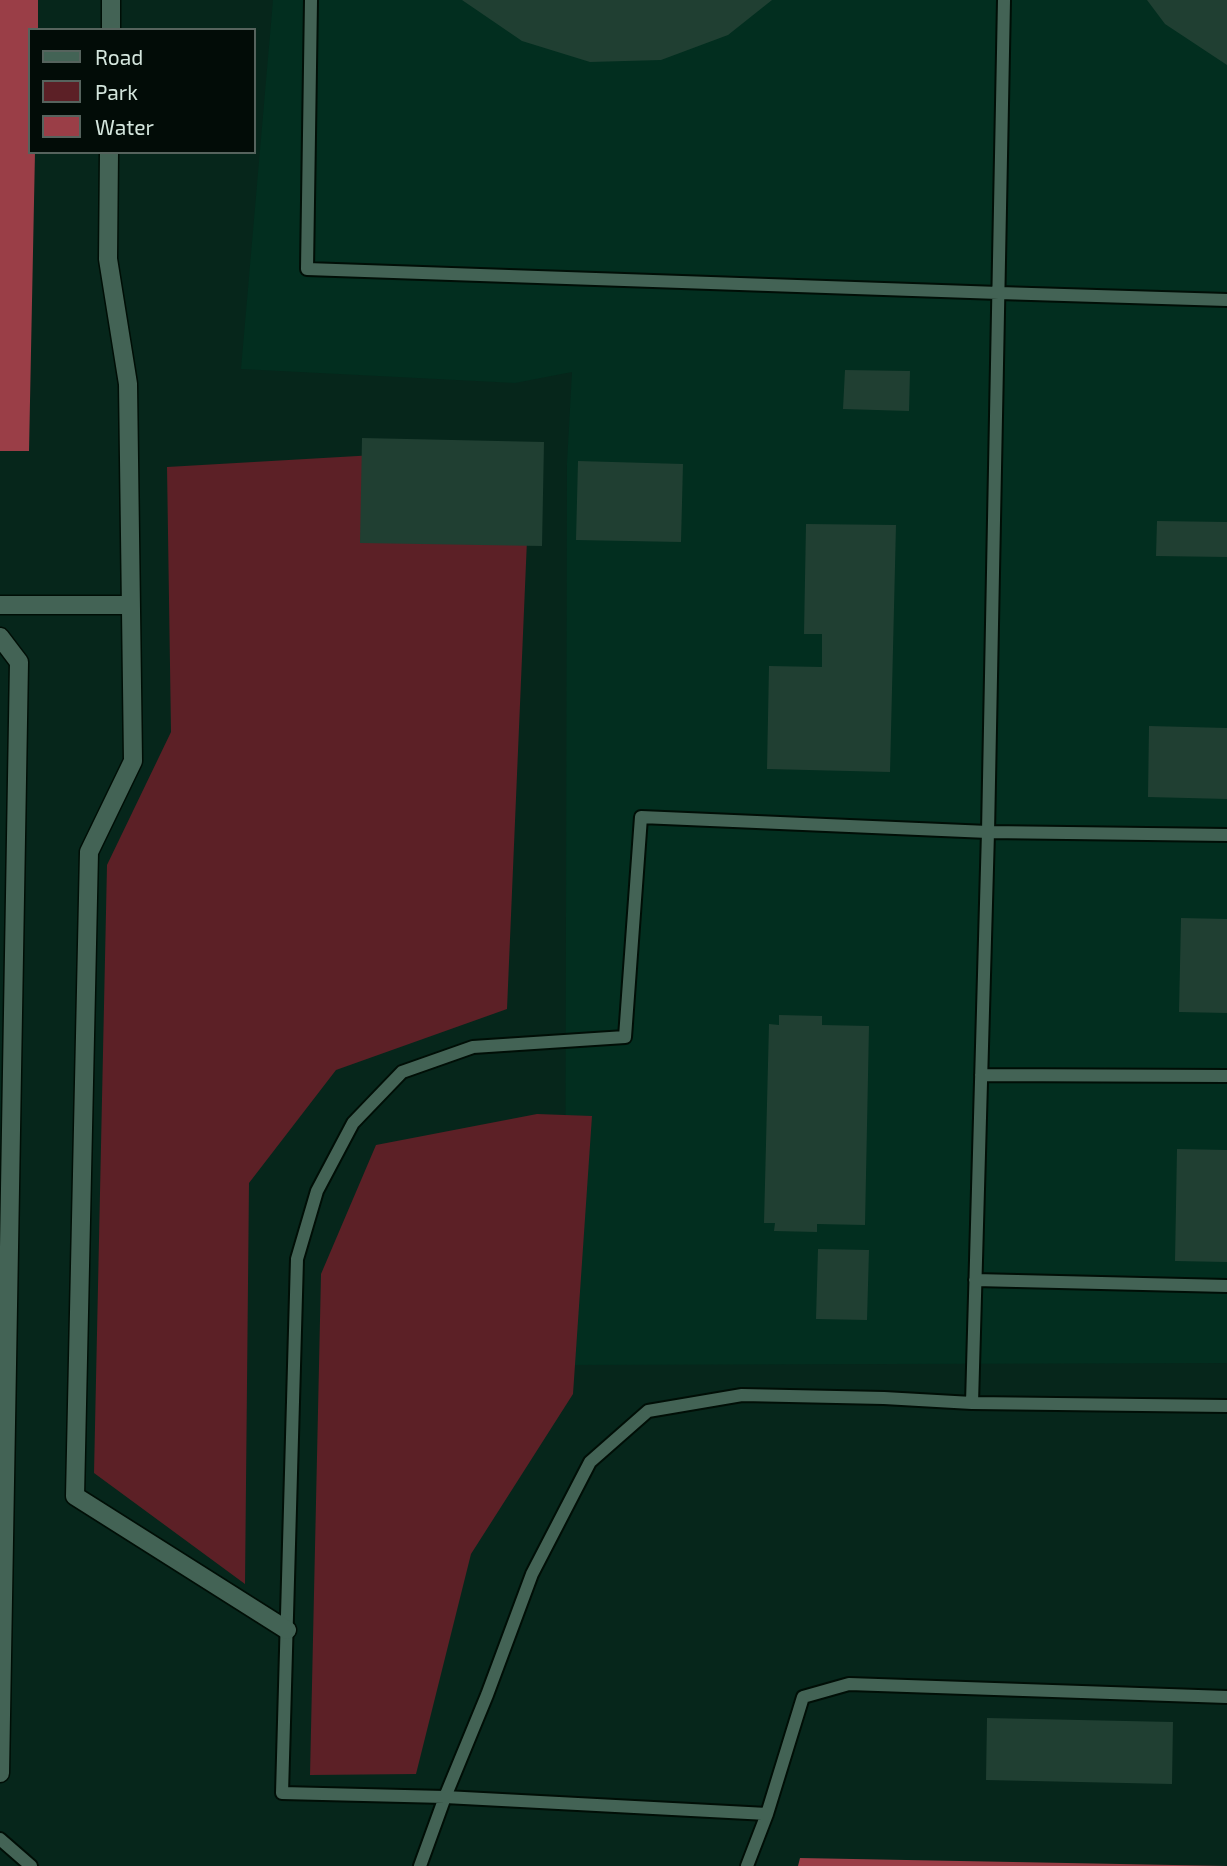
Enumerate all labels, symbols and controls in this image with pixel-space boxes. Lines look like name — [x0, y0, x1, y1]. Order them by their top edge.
legend — [28, 28, 256, 154]
text: Road — [95, 44, 143, 69]
text: Park — [95, 79, 138, 104]
text: Water — [95, 114, 154, 139]

